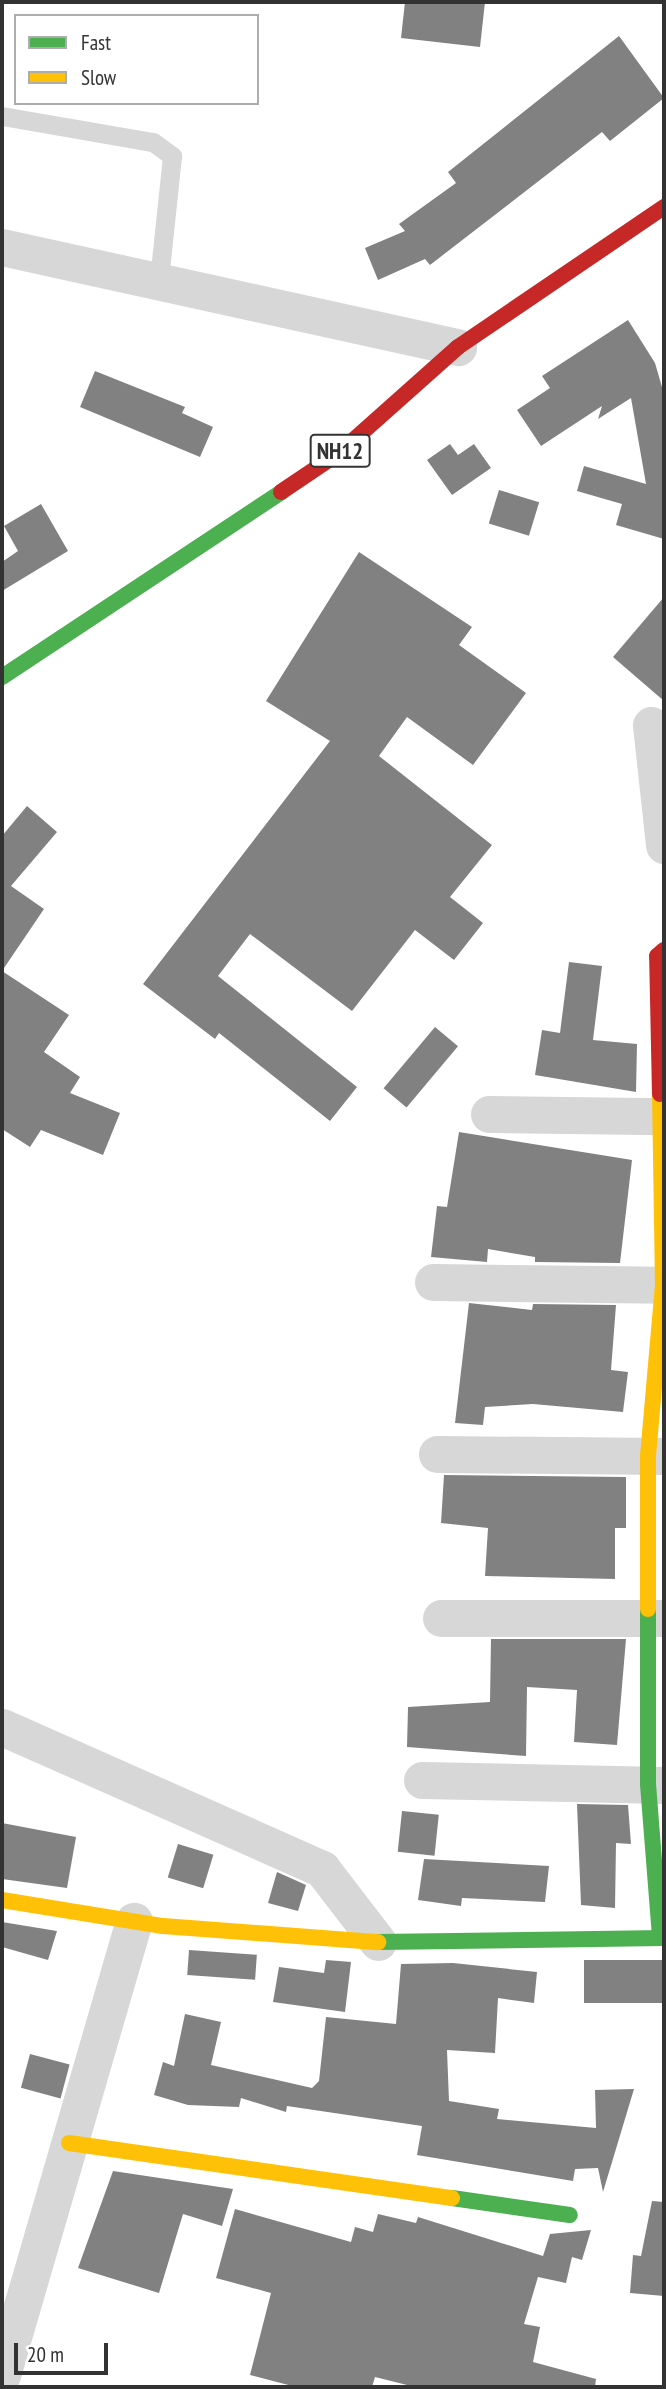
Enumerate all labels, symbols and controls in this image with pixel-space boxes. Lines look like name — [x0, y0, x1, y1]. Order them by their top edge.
legend — [14, 14, 259, 105]
text: Fast — [81, 29, 111, 56]
text: Slow — [81, 64, 116, 91]
road number: NH12 — [308, 432, 372, 471]
scale bar — [18, 2330, 112, 2374]
text: 20 m — [27, 2341, 64, 2368]

